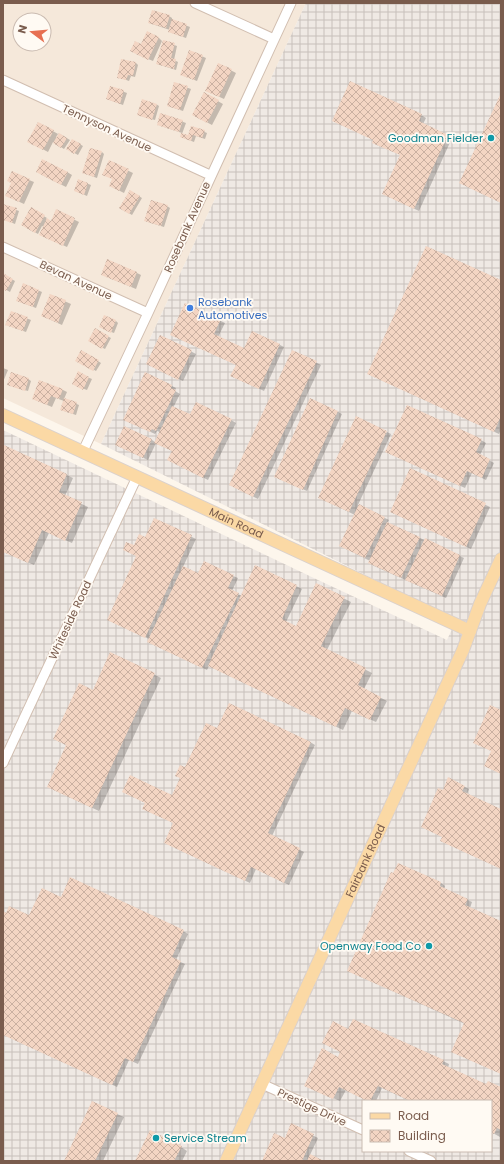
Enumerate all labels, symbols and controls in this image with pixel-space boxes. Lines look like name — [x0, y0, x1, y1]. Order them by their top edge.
north arrow — [12, 12, 52, 52]
text: N — [14, 23, 31, 35]
street label: Tennyson Avenue — [60, 100, 155, 156]
place label: Goodman Fielder — [388, 130, 483, 146]
marker: Goodman Fielder — [486, 133, 496, 143]
street label: Rosebank Avenue — [160, 179, 214, 275]
street label: Bevan Avenue — [37, 256, 115, 304]
place label: Rosebank Automotives — [198, 294, 268, 323]
marker: Rosebank Automotives — [185, 303, 195, 313]
street label: Main Road — [206, 503, 266, 542]
street label: Whiteside Road — [45, 578, 95, 662]
street label: Fairbank Road — [341, 822, 389, 900]
place label: Openway Food Co — [320, 938, 421, 954]
marker: Openway Food Co — [424, 941, 434, 951]
street label: Prestige Drive — [275, 1084, 349, 1130]
legend — [362, 1100, 492, 1152]
text: Road — [398, 1107, 429, 1124]
text: Building — [398, 1127, 446, 1144]
place label: Service Stream — [164, 1130, 247, 1146]
marker: Service Stream — [151, 1133, 161, 1143]

